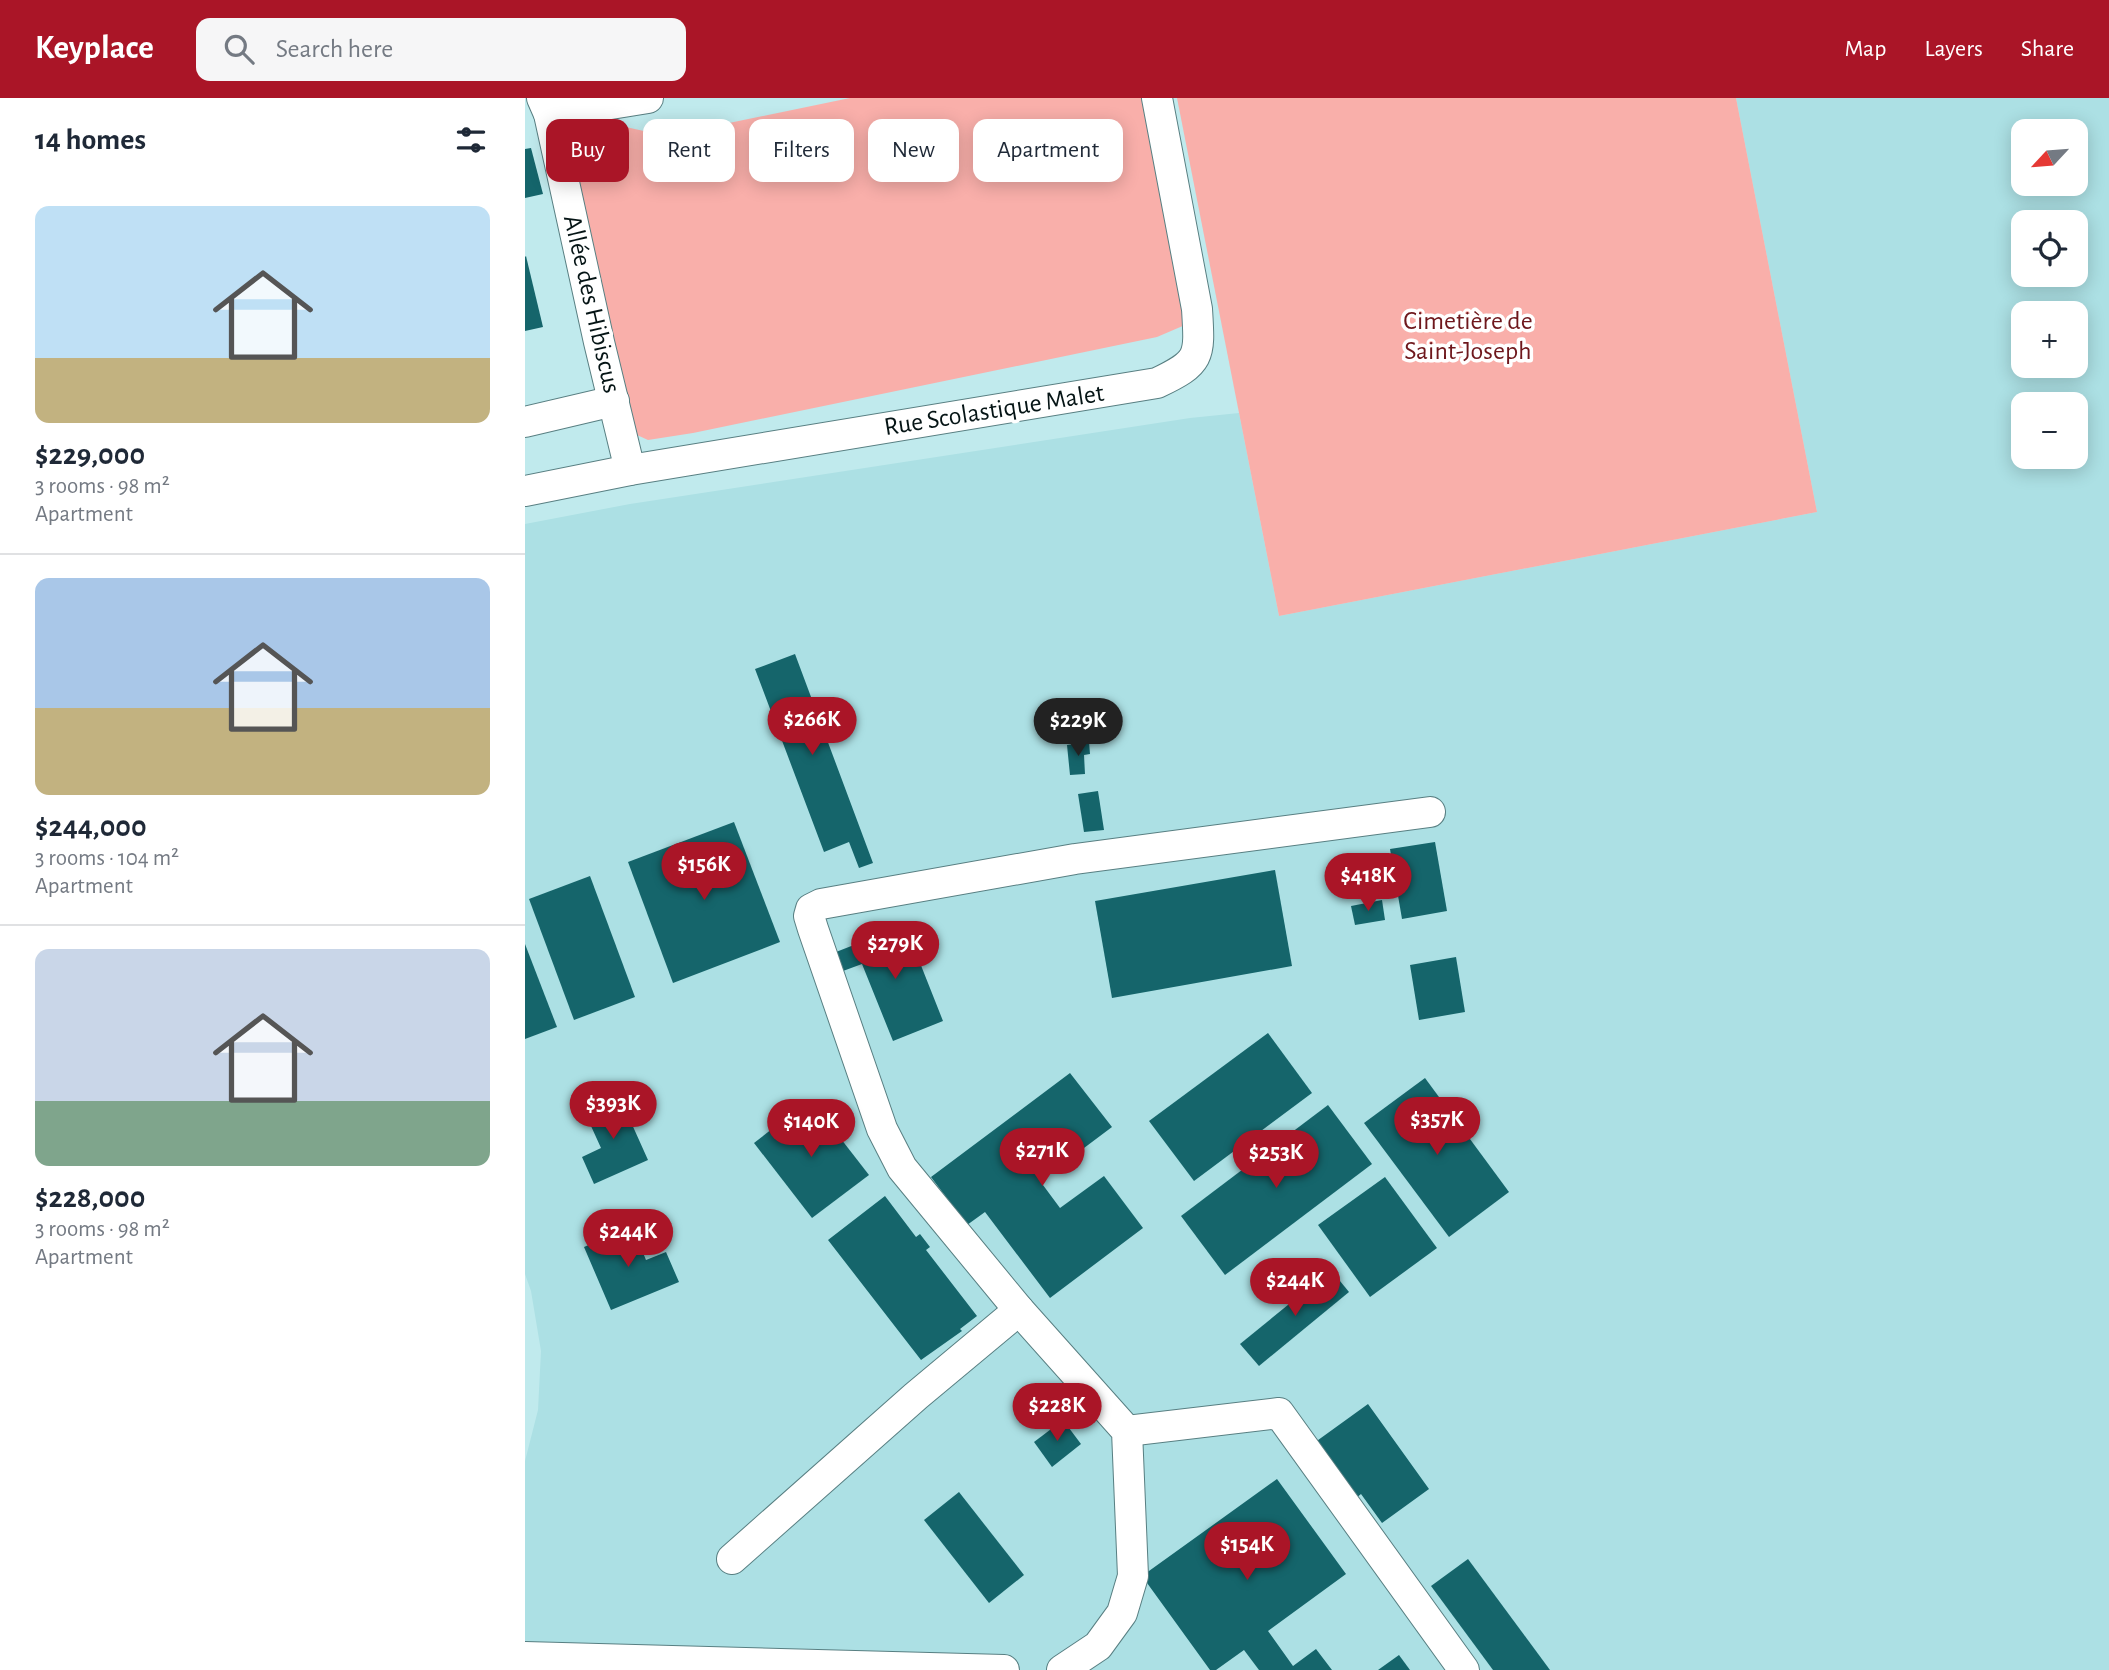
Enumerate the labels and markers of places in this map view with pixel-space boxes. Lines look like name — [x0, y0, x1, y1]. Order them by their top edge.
pin: $266K — [763, 698, 861, 757]
pin: $229K — [1029, 698, 1127, 758]
pin: $156K — [655, 842, 753, 902]
pin: $418K — [1319, 854, 1417, 913]
pin: $279K — [846, 922, 944, 981]
pin: $393K — [564, 1082, 662, 1141]
pin: $357K — [1388, 1098, 1486, 1157]
pin: $140K — [762, 1100, 860, 1159]
pin: $271K — [993, 1128, 1091, 1188]
pin: $253K — [1227, 1130, 1325, 1190]
pin: $244K — [579, 1210, 677, 1269]
pin: $244K — [1246, 1258, 1344, 1318]
pin: $228K — [1008, 1384, 1106, 1443]
pin: $154K — [1198, 1522, 1296, 1582]

